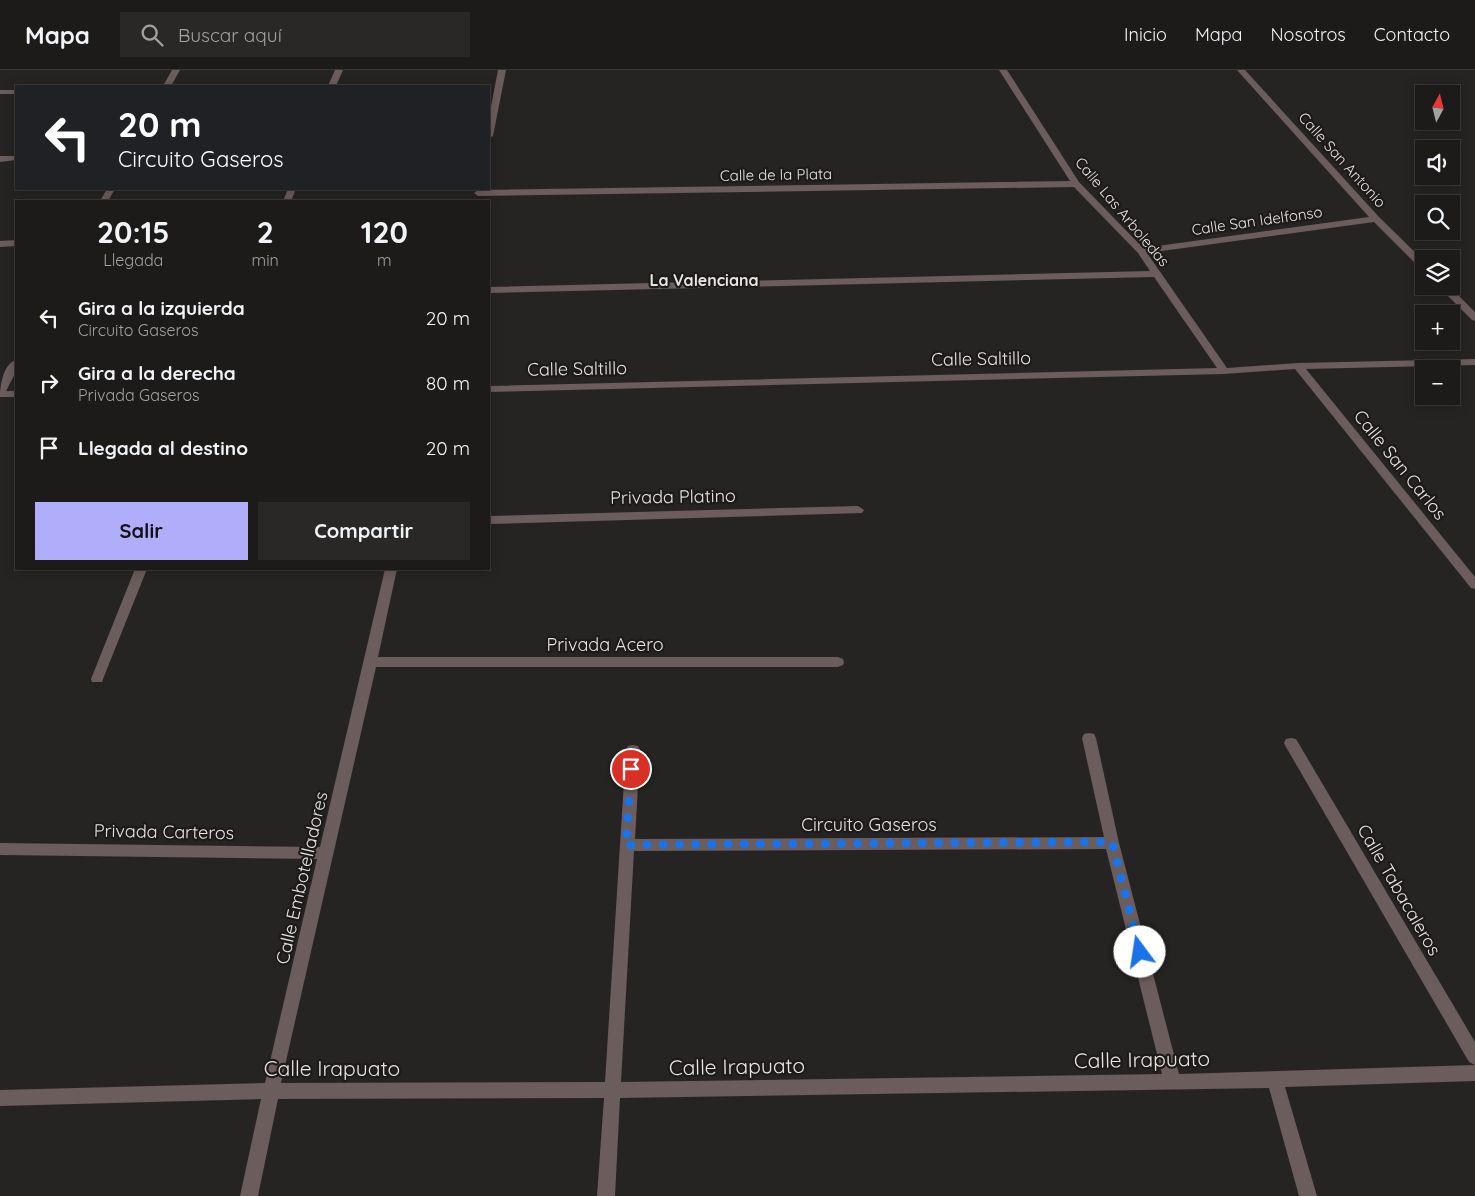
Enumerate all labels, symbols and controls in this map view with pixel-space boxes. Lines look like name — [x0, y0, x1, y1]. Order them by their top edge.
search box — [120, 12, 470, 57]
text: Mapa — [25, 20, 90, 50]
icon: search — [138, 21, 166, 49]
text: Buscar aquí — [178, 23, 282, 47]
text: Inicio — [1124, 23, 1167, 46]
text: Mapa — [1195, 23, 1243, 46]
text: Nosotros — [1271, 23, 1346, 46]
text: Contacto — [1374, 23, 1450, 46]
north arrow — [1415, 85, 1460, 130]
map controls — [1415, 85, 1460, 405]
text: 20 m — [118, 102, 201, 146]
icon: left — [35, 105, 100, 170]
street label: Calle San Antonio — [1295, 108, 1390, 211]
button: sound — [1415, 140, 1460, 185]
text: Circuito Gaseros — [118, 145, 284, 173]
street label: Calle Las Arboledas — [1071, 153, 1174, 270]
street label: Calle de la Plata — [720, 164, 832, 185]
button: search — [1415, 195, 1460, 240]
street label: Calle San Idelfonso — [1190, 202, 1324, 239]
text: 20:15 — [97, 213, 170, 251]
text: 2 — [257, 213, 274, 251]
text: 120 — [361, 213, 408, 251]
text: Llegada — [103, 250, 163, 270]
text: min — [252, 250, 279, 270]
text: m — [377, 250, 392, 270]
button: layers — [1415, 250, 1460, 295]
district label: La Valenciana — [649, 270, 759, 290]
text: Gira a la izquierda — [78, 296, 245, 320]
icon: left — [35, 304, 63, 332]
button: + — [1415, 305, 1460, 350]
text: 20 m — [426, 306, 470, 330]
text: Circuito Gaseros — [78, 320, 198, 340]
street label: Calle Saltillo — [931, 346, 1031, 371]
street label: Calle Saltillo — [527, 356, 627, 381]
button: − — [1415, 360, 1460, 405]
text: Gira a la derecha — [78, 361, 236, 385]
icon: right — [35, 369, 63, 397]
text: 80 m — [426, 371, 470, 395]
text: Privada Gaseros — [78, 385, 200, 405]
street label: Calle San Carlos — [1349, 405, 1452, 524]
icon: arrive — [35, 434, 63, 462]
text: Llegada al destino — [78, 436, 248, 460]
text: 20 m — [426, 436, 470, 460]
street label: Privada Platino — [610, 484, 736, 509]
button: Salir — [35, 502, 248, 560]
button: Compartir — [258, 502, 470, 560]
street label: Privada Acero — [546, 633, 664, 656]
pin — [610, 748, 652, 790]
icon: arrive — [617, 755, 645, 783]
street label: Calle Embotelladores — [270, 789, 333, 966]
street label: Circuito Gaseros — [801, 813, 937, 836]
street label: Privada Carteros — [94, 819, 234, 844]
street label: Calle Tabacaleros — [1353, 820, 1446, 960]
position arrow — [1113, 925, 1165, 977]
street label: Calle Irapuato — [1074, 1045, 1210, 1073]
street label: Calle Irapuato — [669, 1052, 805, 1080]
street label: Calle Irapuato — [264, 1055, 400, 1081]

